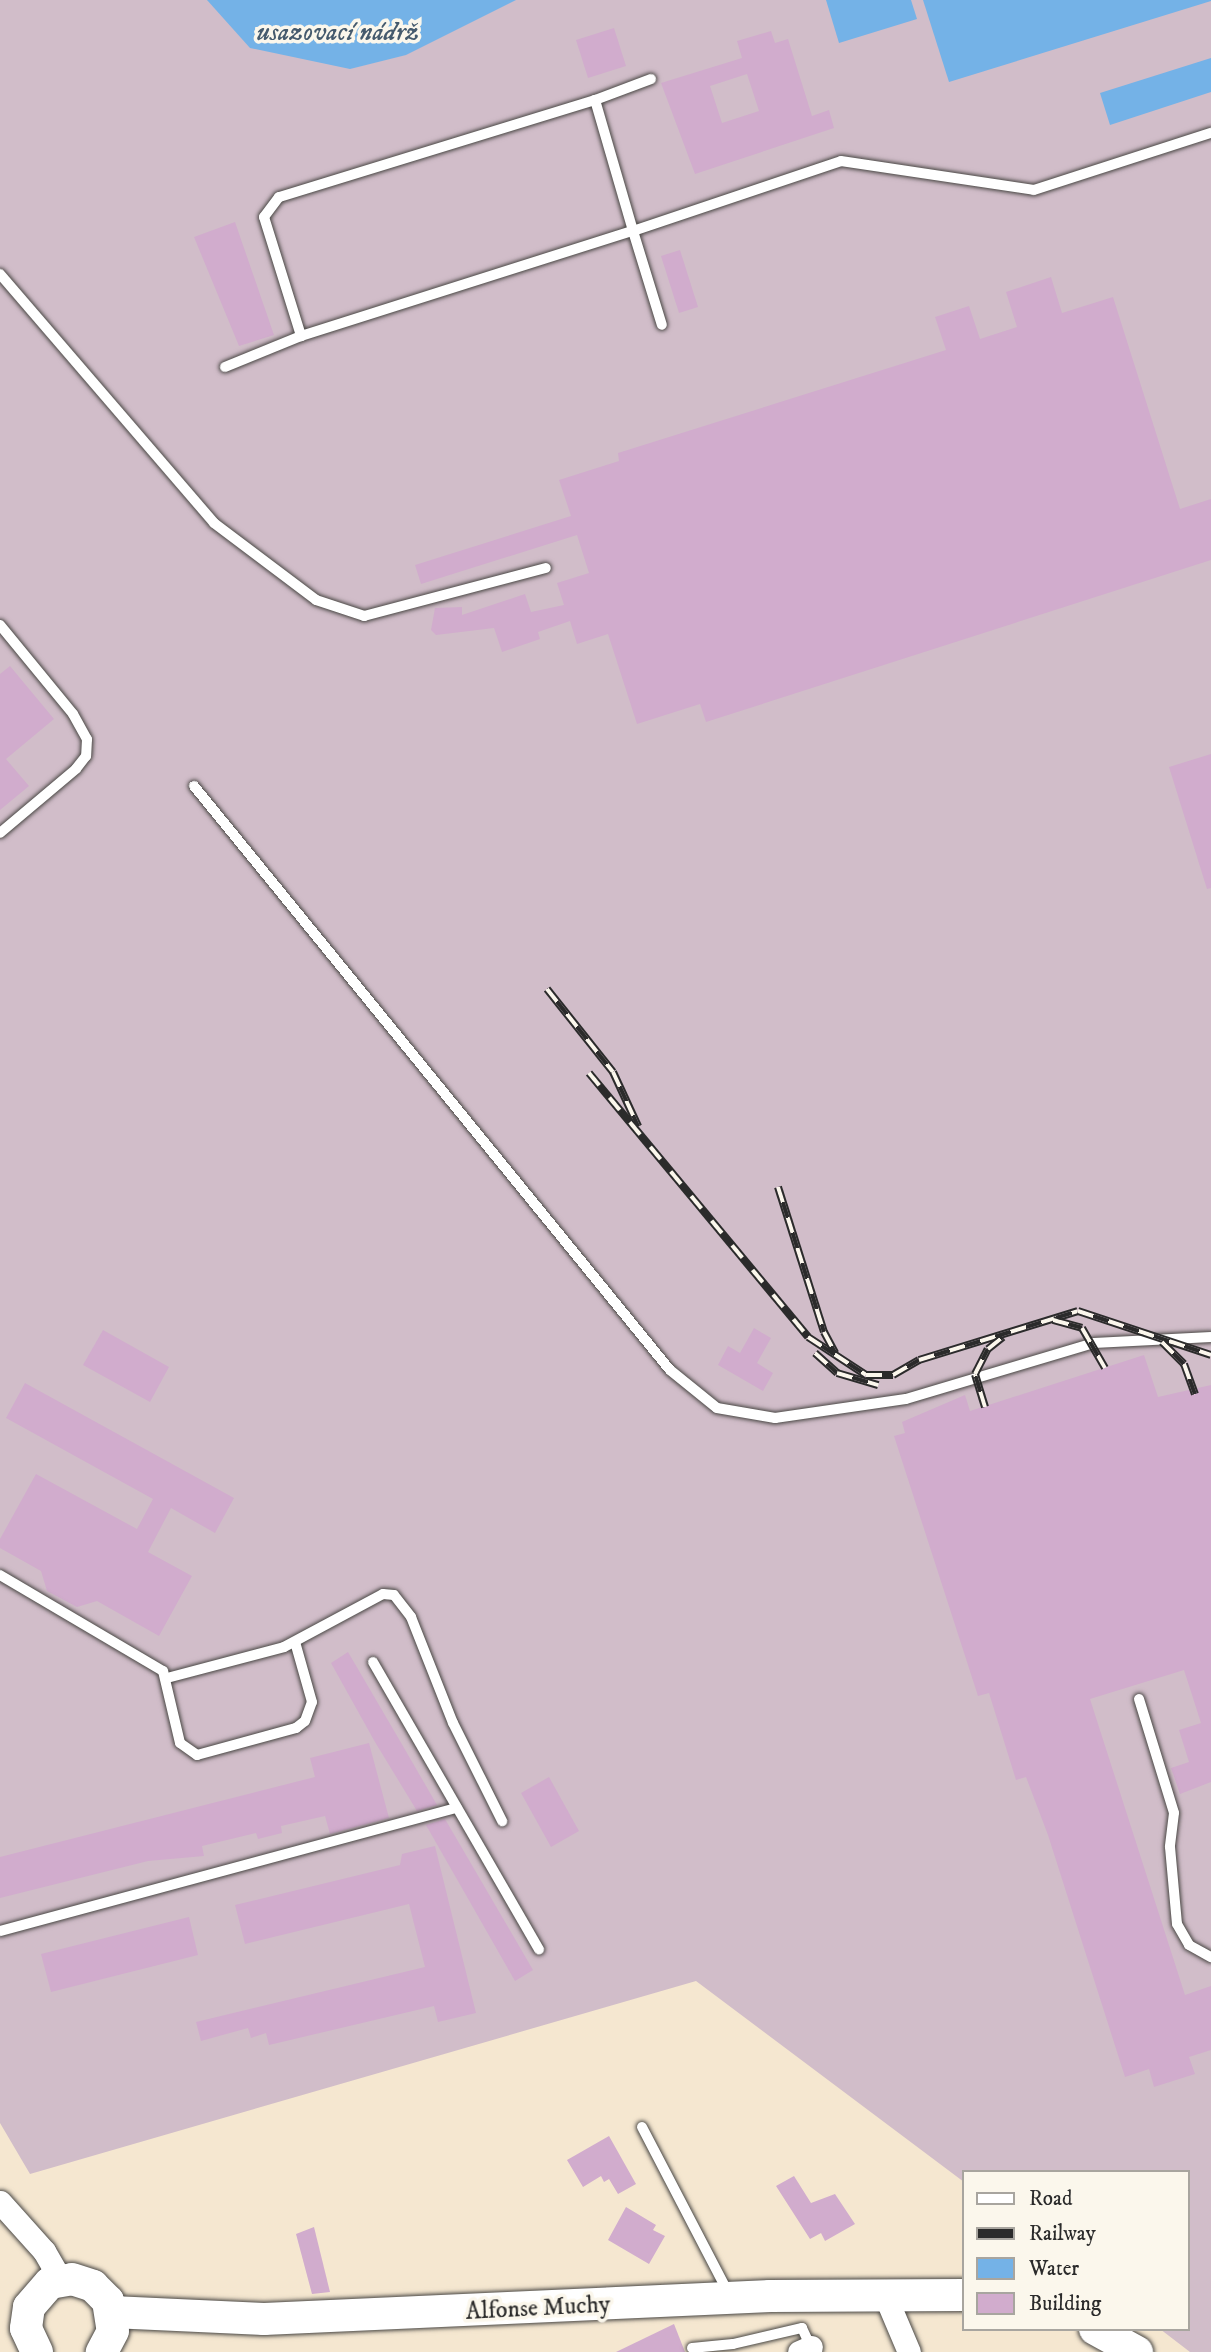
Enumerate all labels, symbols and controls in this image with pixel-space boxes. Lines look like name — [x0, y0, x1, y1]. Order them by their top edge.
water label: usazovací nádrž — [257, 17, 419, 49]
legend — [962, 2170, 1190, 2331]
text: Road — [1029, 2186, 1073, 2212]
text: Railway — [1029, 2221, 1096, 2247]
text: Water — [1029, 2256, 1079, 2282]
street label: Alfonse Muchy — [465, 2291, 611, 2327]
text: Building — [1029, 2291, 1101, 2317]

